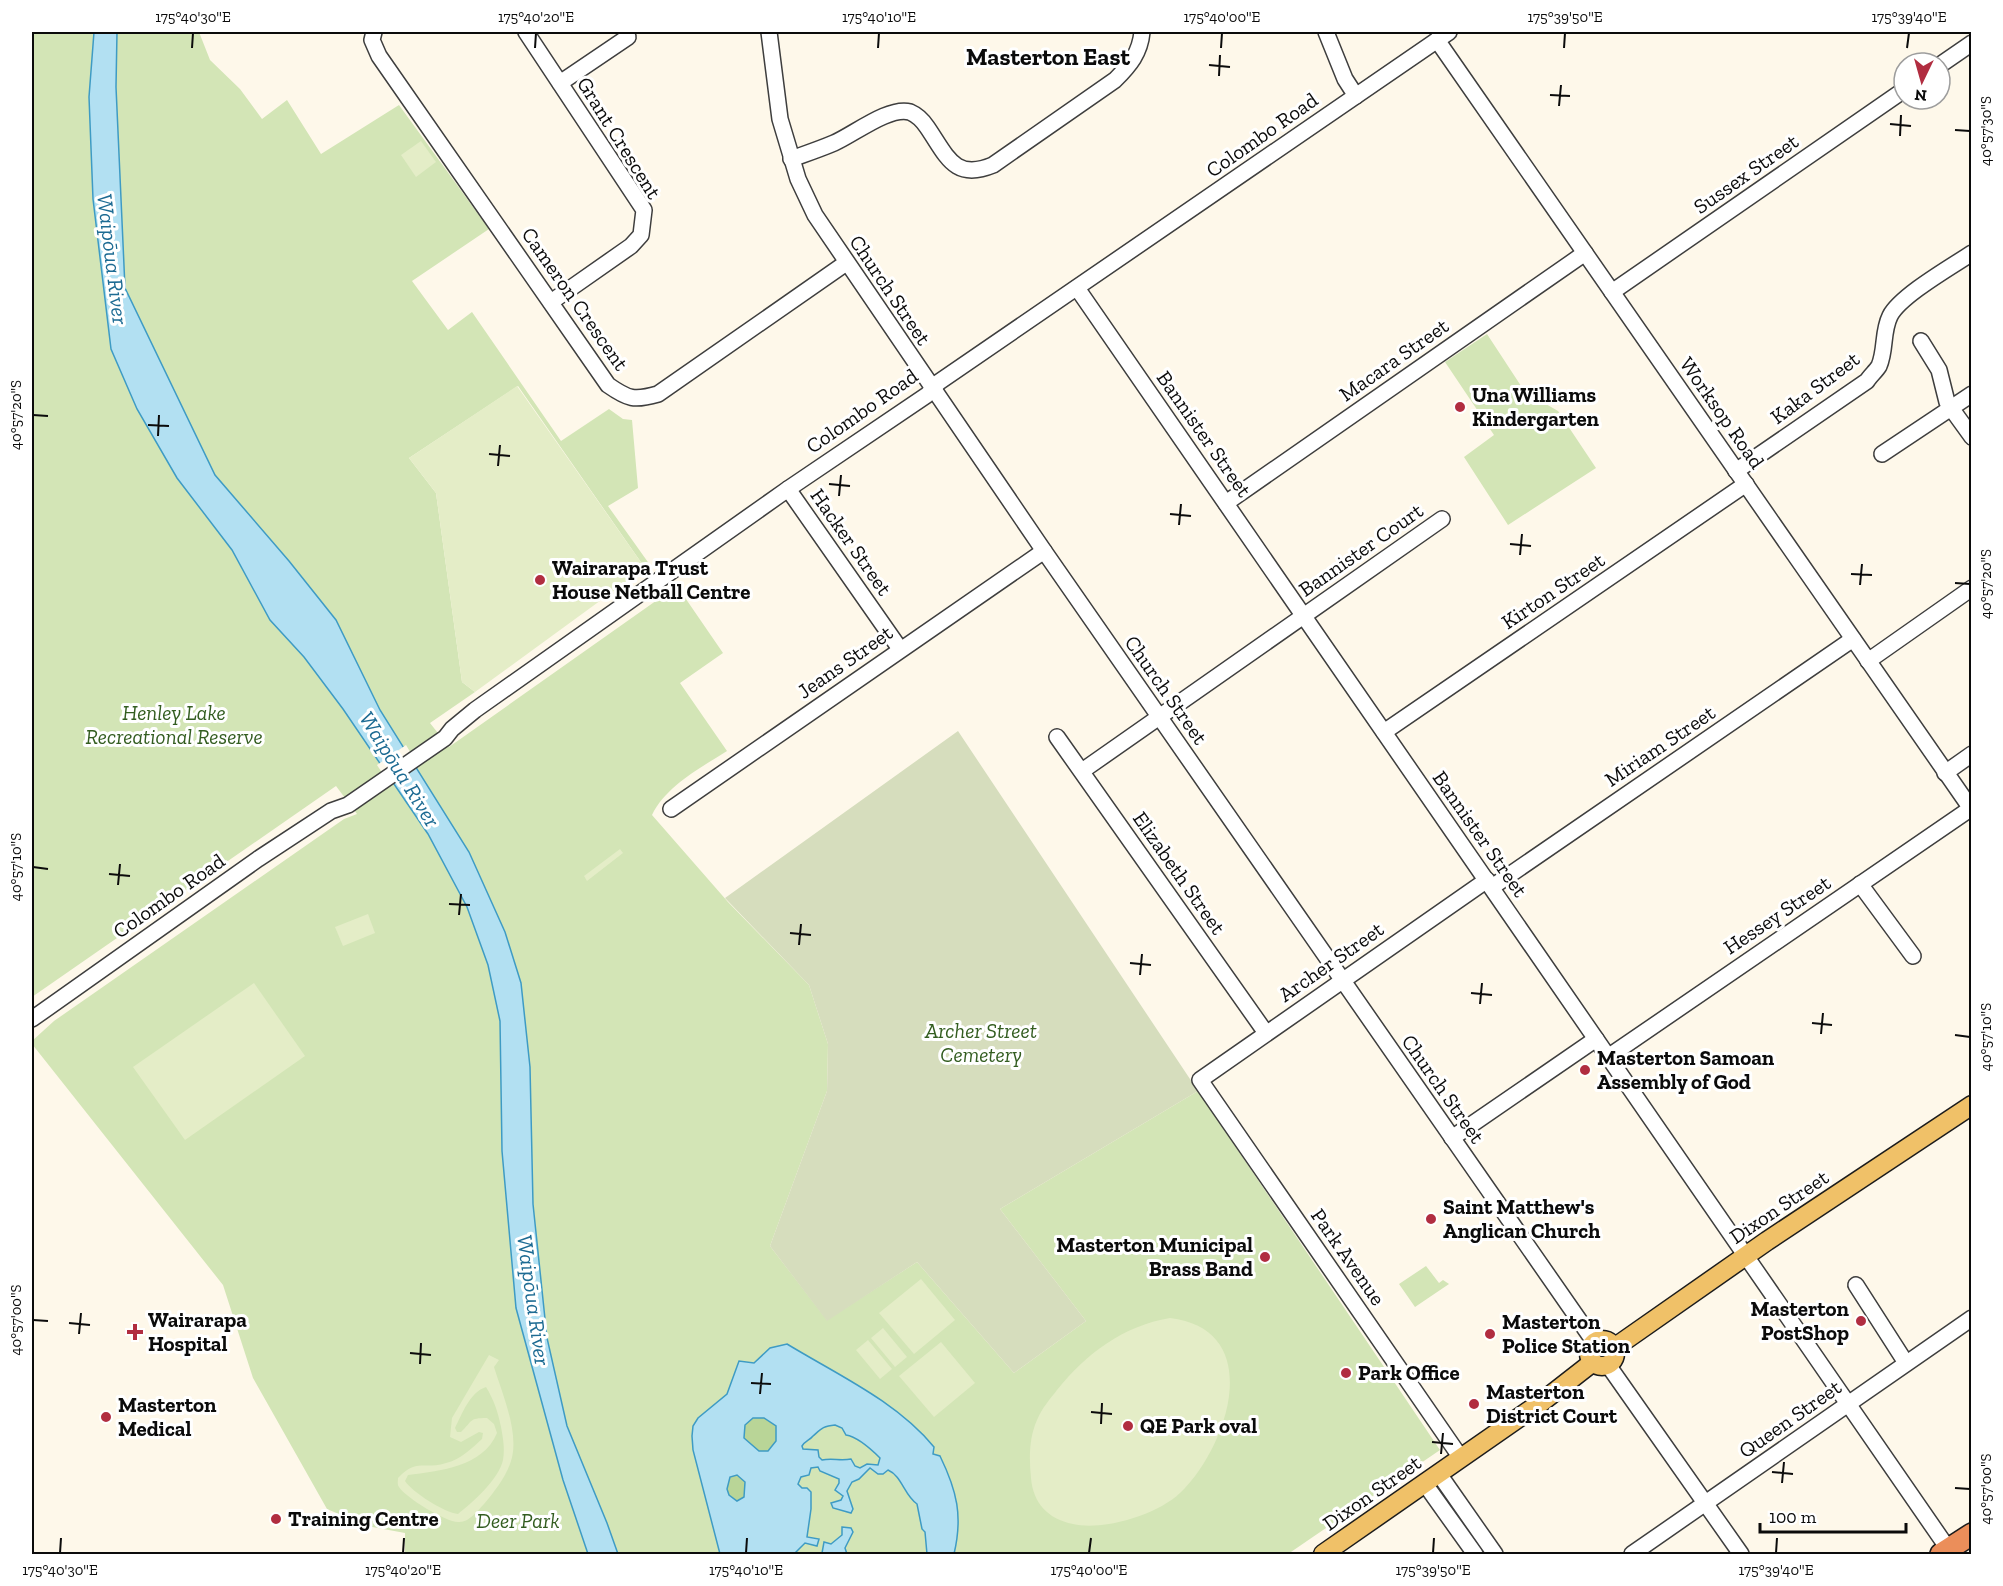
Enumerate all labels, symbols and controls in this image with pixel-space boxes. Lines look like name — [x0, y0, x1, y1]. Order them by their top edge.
text: 175°40'30"E — [155, 8, 231, 26]
text: 175°40'20"E — [498, 8, 574, 26]
text: 175°40'10"E — [842, 8, 916, 26]
text: 175°40'00"E — [1184, 8, 1261, 26]
text: 175°39'50"E — [1527, 8, 1603, 26]
text: 175°39'40"E — [1872, 8, 1947, 26]
district label: Masterton East — [966, 42, 1130, 71]
north arrow — [1892, 51, 1952, 111]
street label: Grant Crescent — [572, 72, 667, 203]
text: N — [1914, 85, 1928, 105]
street label: Colombo Road — [1201, 87, 1323, 182]
text: 40°57'30"S — [1977, 96, 1995, 166]
street label: Sussex Street — [1689, 128, 1803, 219]
water label: Waipōua River — [91, 192, 134, 326]
street label: Cameron Crescent — [517, 222, 634, 375]
street label: Church Street — [844, 230, 936, 350]
street label: Macara Street — [1334, 313, 1453, 406]
street label: Kaka Street — [1765, 346, 1864, 429]
street label: Worksop Road — [1675, 352, 1770, 474]
street label: Colombo Road — [801, 363, 923, 458]
street label: Bannister Street — [1152, 366, 1257, 502]
text: 40°57'20"S — [7, 380, 25, 450]
place label: Una Williams Kindergarten — [1472, 382, 1600, 431]
marker: Una Williams Kindergarten — [1453, 400, 1467, 414]
street label: Hacker Street — [805, 484, 897, 600]
street label: Bannister Court — [1294, 497, 1428, 602]
street label: Kirton Street — [1496, 547, 1609, 634]
text: 40°57'20"S — [1977, 549, 1995, 619]
place label: Wairarapa Trust House Netball Centre — [552, 555, 750, 604]
marker: Wairarapa Trust House Netball Centre — [533, 573, 547, 587]
street label: Jeans Street — [792, 620, 897, 703]
street label: Church Street — [1120, 630, 1213, 749]
street label: Miriam Street — [1600, 699, 1720, 792]
park label: Henley Lake Recreational Reserve — [85, 700, 263, 749]
water label: Waipōua River — [353, 706, 446, 832]
street label: Bannister Street — [1428, 766, 1533, 902]
street label: Elizabeth Street — [1128, 806, 1231, 939]
text: 40°57'10"S — [7, 833, 25, 901]
street label: Colombo Road — [108, 848, 230, 943]
street label: Hessey Street — [1719, 870, 1835, 959]
street label: Archer Street — [1273, 916, 1388, 1007]
text: 40°57'10"S — [1977, 1003, 1995, 1071]
park label: Archer Street Cemetery — [924, 1018, 1037, 1067]
street label: Church Street — [1397, 1029, 1490, 1148]
place label: Masterton Samoan Assembly of God — [1597, 1045, 1775, 1094]
marker: Masterton Samoan Assembly of God — [1578, 1063, 1592, 1077]
street label: Dixon Street — [1724, 1164, 1833, 1249]
place label: Saint Matthew's Anglican Church — [1443, 1194, 1600, 1243]
street label: Park Avenue — [1306, 1204, 1391, 1310]
marker: Saint Matthew's Anglican Church — [1424, 1212, 1438, 1226]
place label: Masterton Municipal Brass Band — [1056, 1232, 1253, 1281]
water label: Waipōua River — [511, 1233, 556, 1367]
marker: Masterton Municipal Brass Band — [1258, 1250, 1272, 1264]
text: 40°57'00"S — [7, 1284, 25, 1356]
place label: Masterton PostShop — [1750, 1296, 1850, 1345]
place label: Wairarapa Hospital — [148, 1307, 247, 1356]
place label: Masterton Police Station — [1502, 1309, 1631, 1358]
marker: Masterton PostShop — [1854, 1314, 1868, 1328]
marker: Wairarapa Hospital — [126, 1323, 144, 1341]
marker: Masterton Police Station — [1483, 1327, 1497, 1341]
place label: Park Office — [1358, 1360, 1460, 1385]
marker: Park Office — [1339, 1366, 1353, 1380]
street label: Queen Street — [1734, 1374, 1846, 1463]
place label: Masterton District Court — [1486, 1379, 1618, 1428]
place label: Masterton Medical — [118, 1392, 217, 1441]
marker: Masterton District Court — [1467, 1397, 1481, 1411]
marker: Masterton Medical — [99, 1410, 113, 1424]
place label: QE Park oval — [1140, 1413, 1257, 1438]
marker: QE Park oval — [1121, 1419, 1135, 1433]
street label: Dixon Street — [1318, 1450, 1426, 1536]
text: 40°57'00"S — [1977, 1453, 1995, 1525]
scale bar — [1760, 1496, 1906, 1534]
place label: Training Centre — [288, 1506, 439, 1531]
text: 100 m — [1769, 1506, 1817, 1528]
park label: Deer Park — [476, 1508, 560, 1533]
marker: Training Centre — [269, 1512, 283, 1526]
text: 175°40'30"E — [22, 1561, 98, 1579]
text: 175°40'20"E — [365, 1561, 441, 1579]
text: 175°40'10"E — [709, 1561, 783, 1579]
text: 175°40'00"E — [1051, 1561, 1128, 1579]
text: 175°39'50"E — [1395, 1561, 1471, 1579]
text: 175°39'40"E — [1739, 1561, 1814, 1579]

